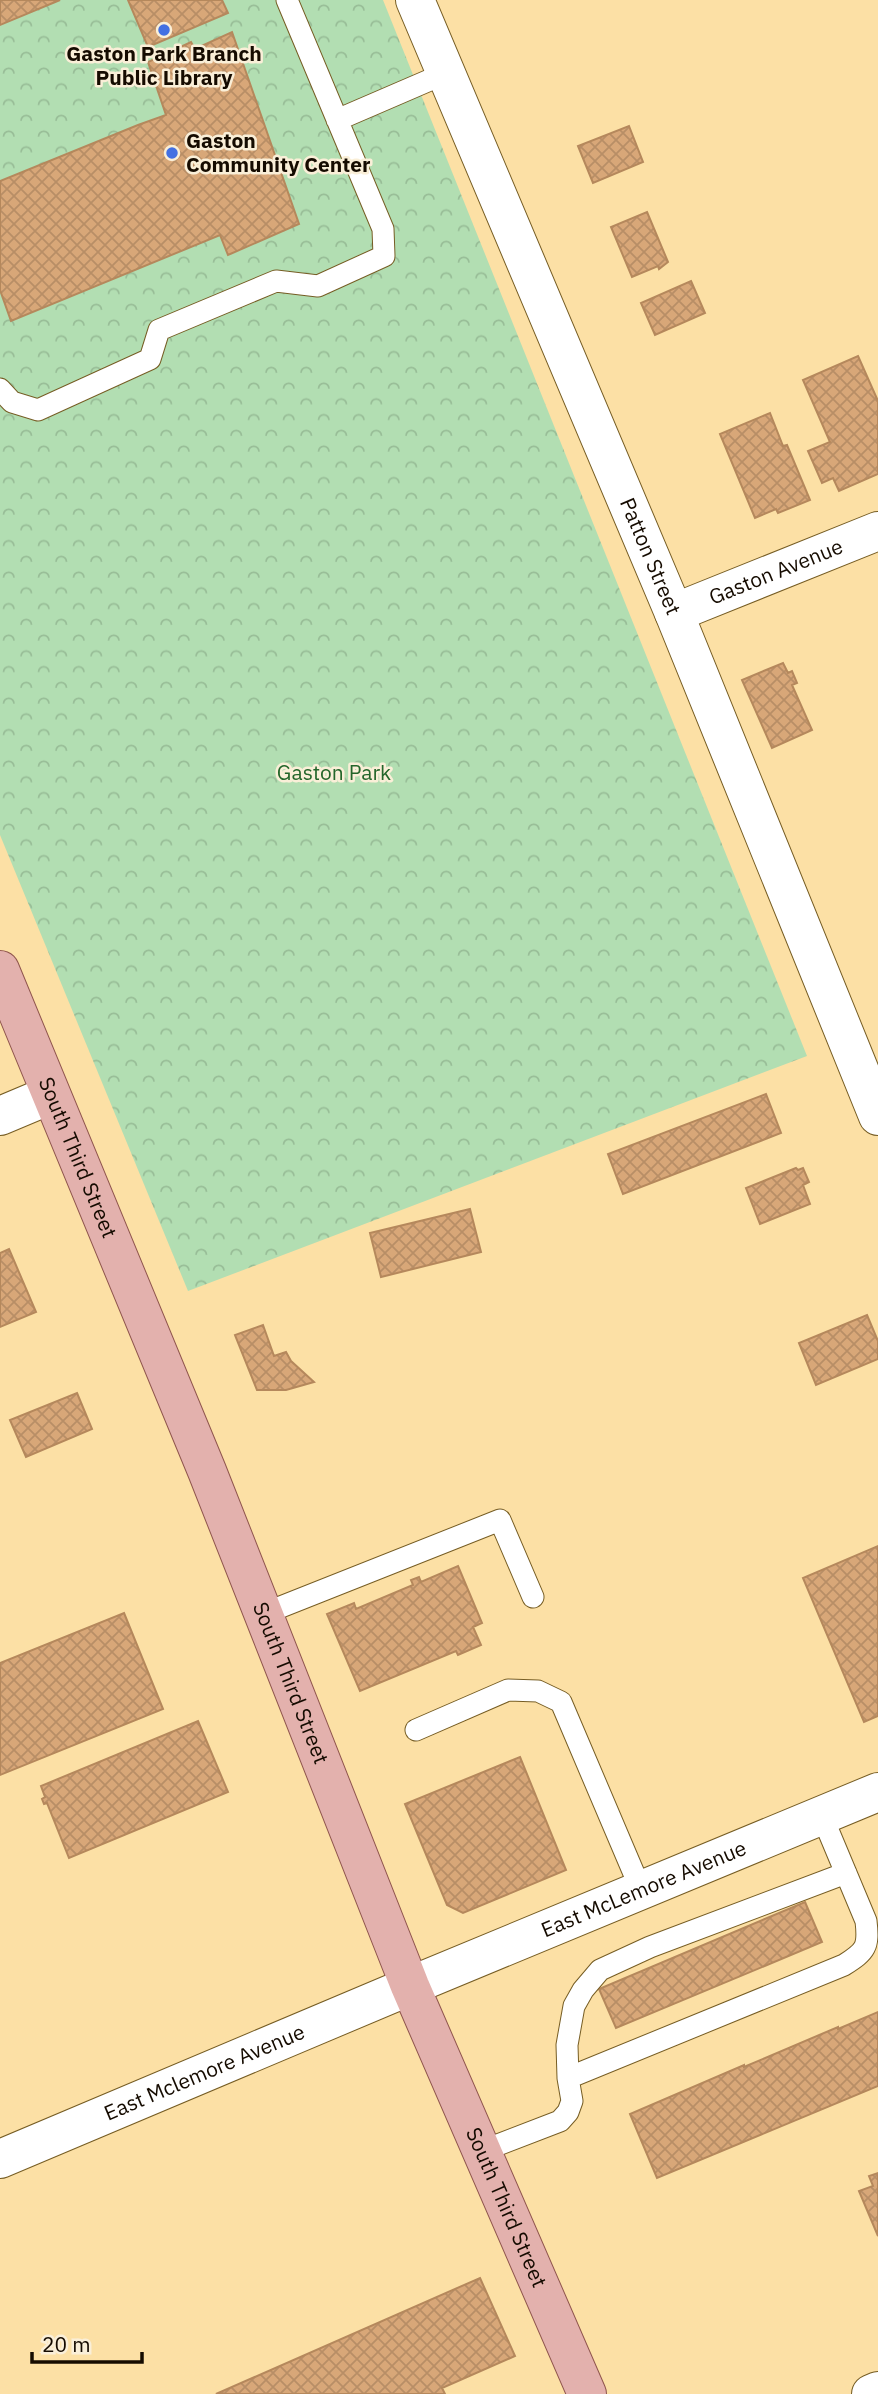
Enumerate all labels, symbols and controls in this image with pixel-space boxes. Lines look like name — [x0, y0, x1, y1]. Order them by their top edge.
marker: Gaston Park Branch Public Library — [156, 22, 172, 38]
place label: Gaston Park Branch Public Library — [66, 39, 262, 91]
place label: Gaston Community Center — [186, 126, 371, 178]
marker: Gaston Community Center — [164, 145, 180, 161]
street label: Patton Street — [614, 493, 688, 619]
street label: Gaston Avenue — [705, 532, 847, 611]
park label: Gaston Park — [277, 758, 391, 786]
street label: South Third Street — [33, 1073, 124, 1242]
street label: South Third Street — [247, 1598, 336, 1768]
street label: East McLemore Avenue — [536, 1833, 750, 1943]
street label: East Mclemore Avenue — [100, 2017, 309, 2126]
street label: South Third Street — [460, 2123, 554, 2291]
scale bar — [32, 2320, 142, 2364]
text: 20 m — [42, 2330, 91, 2358]

